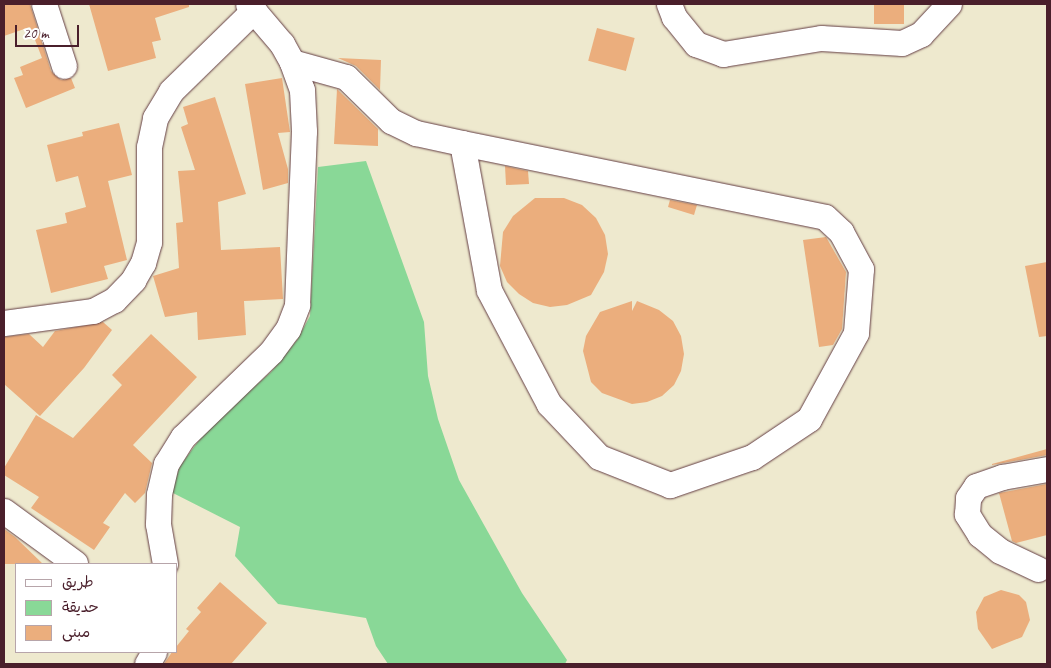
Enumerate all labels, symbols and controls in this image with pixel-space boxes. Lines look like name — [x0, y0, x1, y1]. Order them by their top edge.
scale bar — [18, 15, 81, 47]
text: 20 m — [23, 24, 49, 43]
legend — [15, 563, 178, 653]
text: طريق — [62, 573, 94, 592]
text: حديقة — [62, 598, 99, 617]
text: مبنى — [62, 623, 90, 642]

